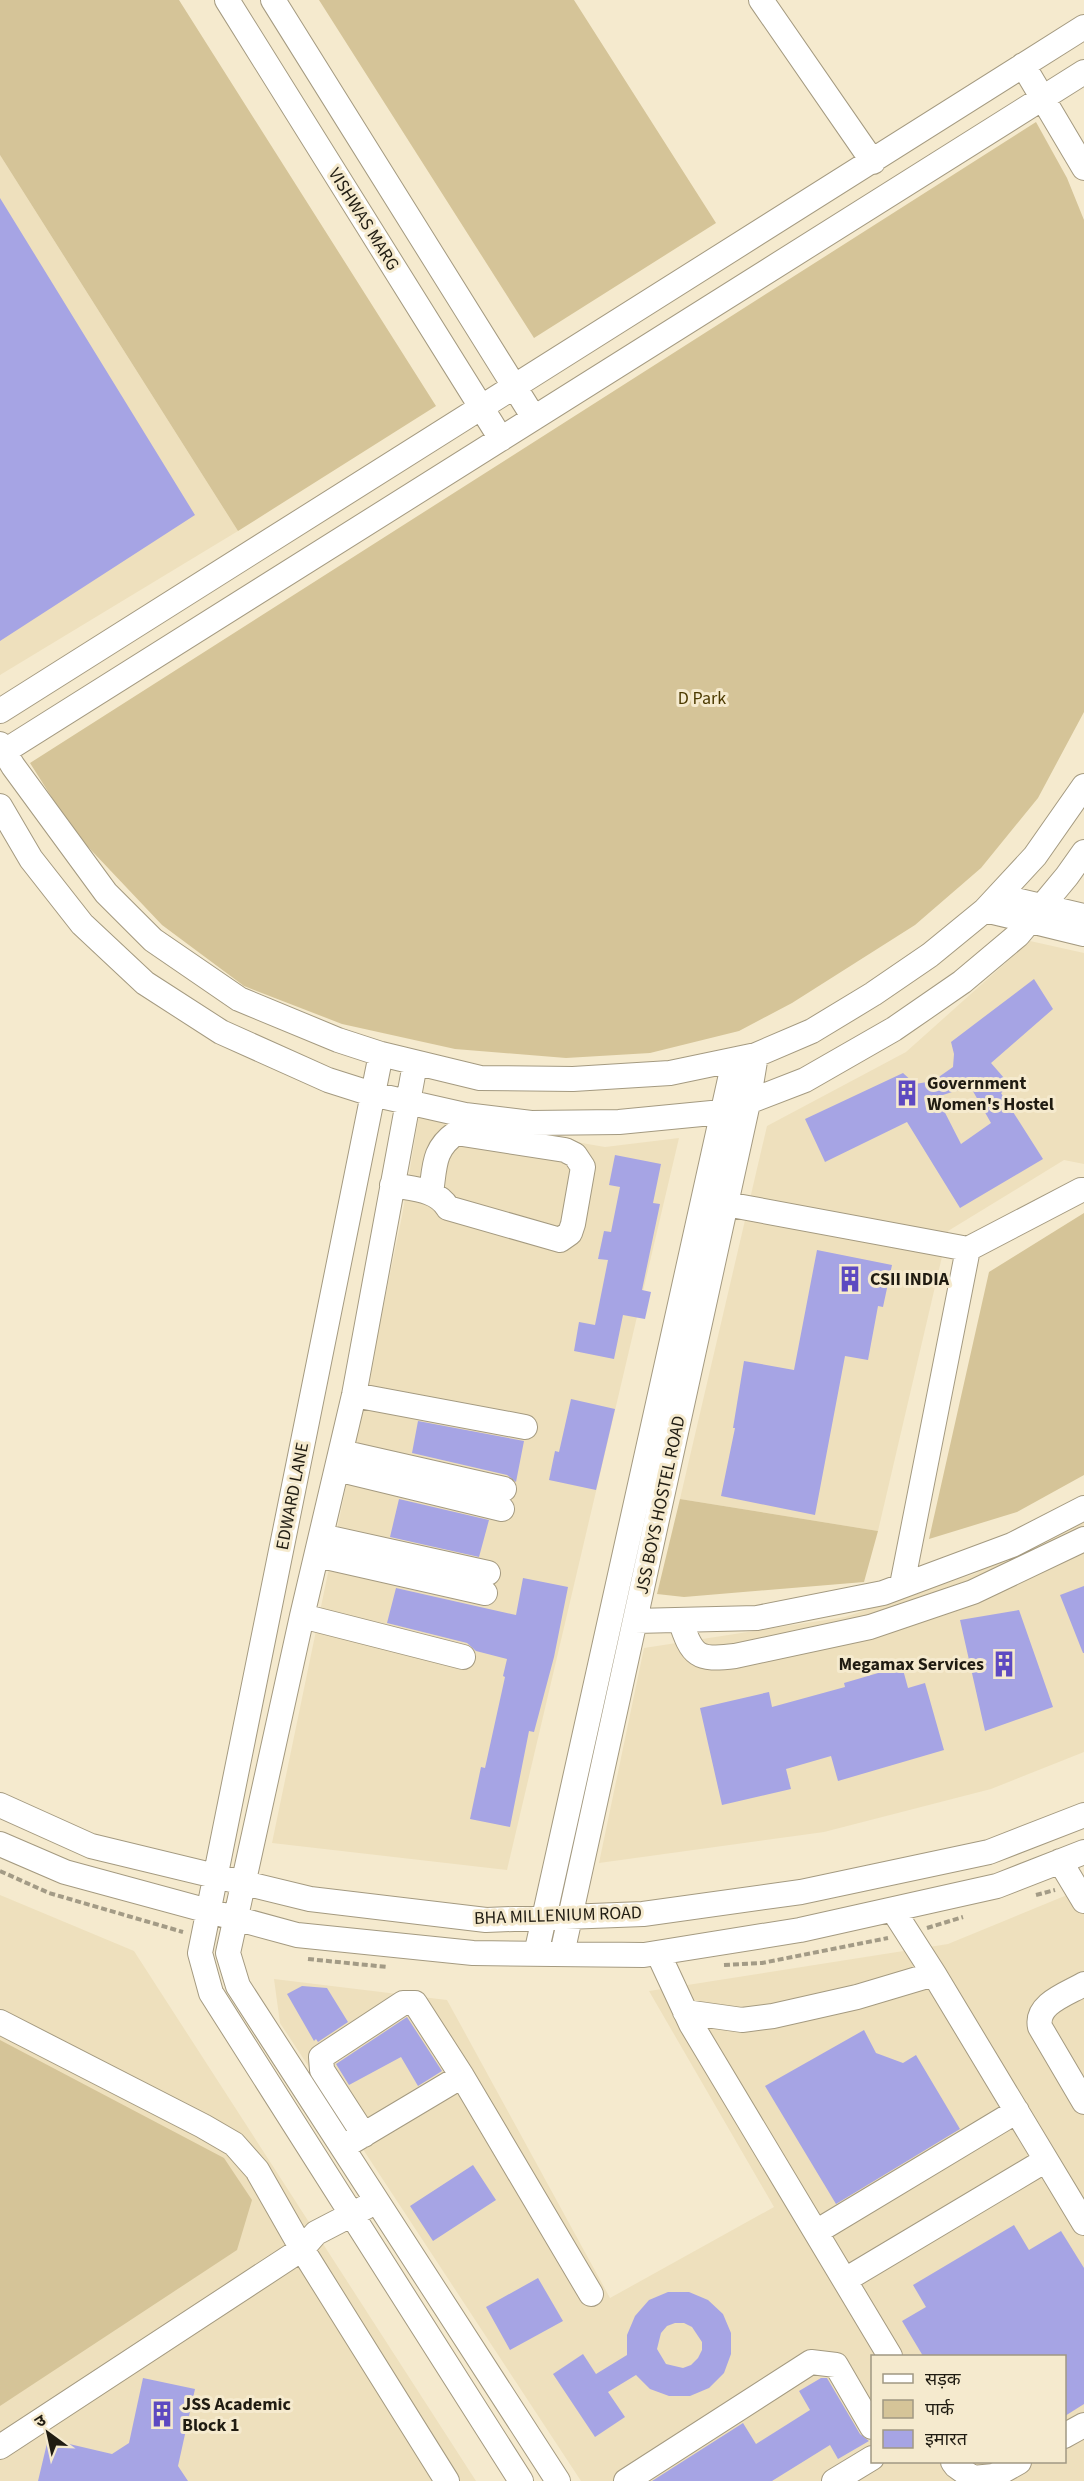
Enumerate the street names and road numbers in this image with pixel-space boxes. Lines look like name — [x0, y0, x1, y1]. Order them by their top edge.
street label: VISHWAS MARG — [322, 163, 405, 275]
street label: JSS BOYS HOSTEL ROAD — [629, 1413, 692, 1597]
street label: EDWARD LANE — [270, 1440, 315, 1552]
street label: BHA MILLENIUM ROAD — [474, 1900, 642, 1931]

